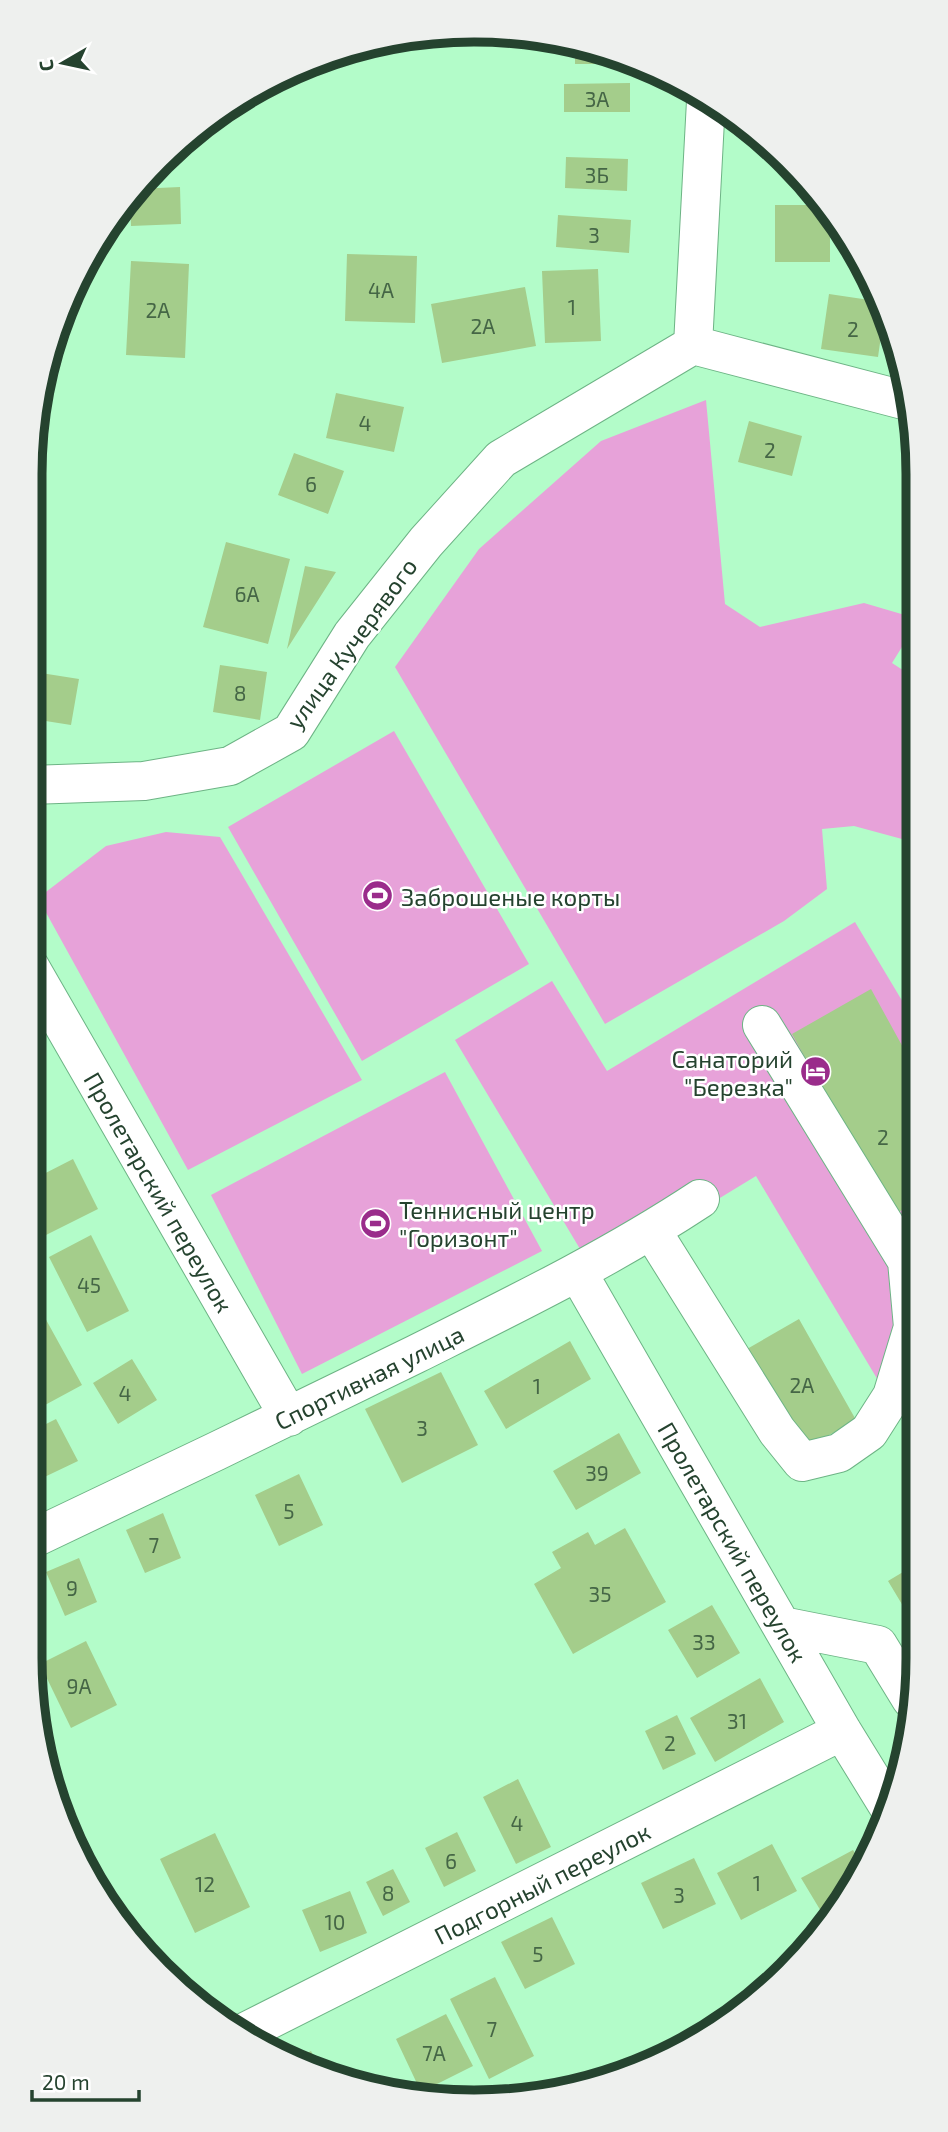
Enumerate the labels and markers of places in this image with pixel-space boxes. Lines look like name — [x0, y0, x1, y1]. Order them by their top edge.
sports icon: Заброшеные корты — [361, 879, 395, 913]
place label: Заброшеные корты — [401, 882, 620, 911]
place label: Санаторий "Березка" — [671, 1044, 793, 1101]
hotel icon: Санаторий "Березка" — [799, 1055, 833, 1089]
place label: Теннисный центр "Горизонт" — [399, 1195, 595, 1252]
sports icon: Теннисный центр "Горизонт" — [359, 1206, 393, 1240]

